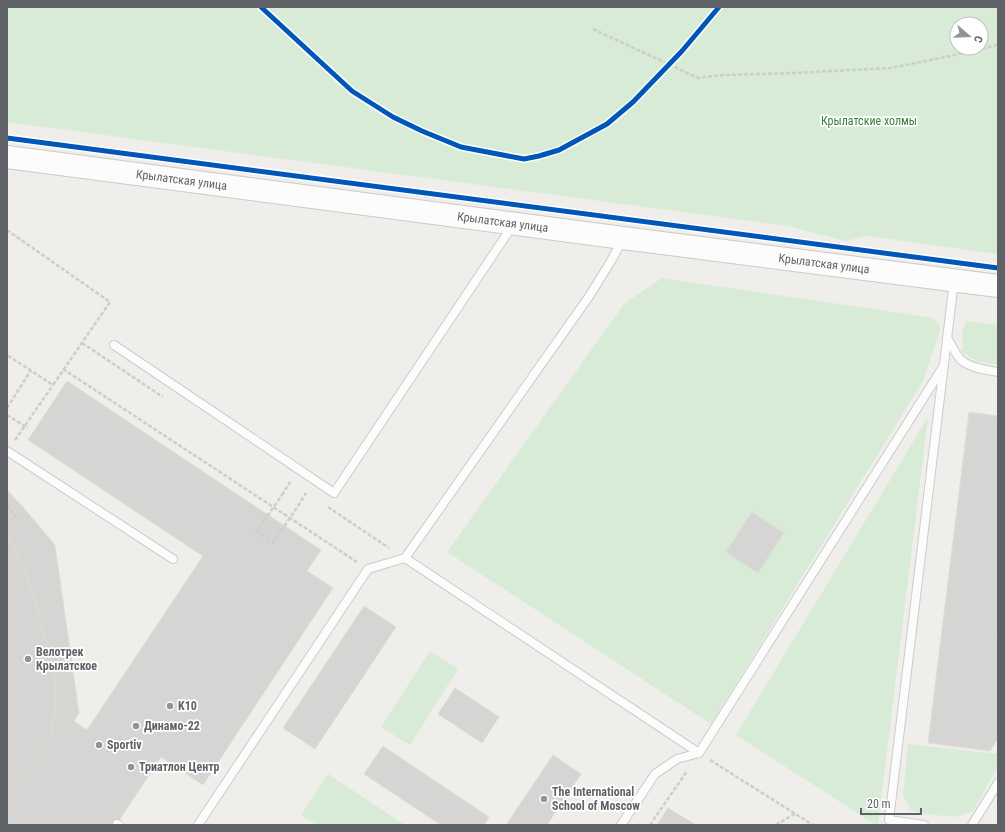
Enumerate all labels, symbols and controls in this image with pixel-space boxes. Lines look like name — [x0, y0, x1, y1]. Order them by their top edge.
north arrow — [949, 16, 989, 56]
text: С — [971, 34, 985, 44]
park label: Крылатские холмы — [821, 114, 917, 128]
street label: Крылатская улица — [135, 167, 228, 193]
street label: Крылатская улица — [456, 209, 549, 235]
street label: Крылатская улица — [778, 251, 871, 277]
place label: Велотрек Крылатское — [36, 645, 97, 673]
marker: Велотрек Крылатское — [23, 654, 33, 664]
place label: K10 — [178, 699, 197, 713]
marker: K10 — [165, 701, 175, 711]
place label: Динамо-22 — [144, 719, 200, 733]
marker: Динамо-22 — [131, 721, 141, 731]
place label: Sportiv — [107, 738, 142, 752]
marker: Sportiv — [94, 740, 104, 750]
place label: Триатлон Центр — [139, 760, 220, 774]
marker: Триатлон Центр — [126, 762, 136, 772]
place label: The International School of Moscow — [552, 785, 640, 813]
scale bar — [861, 790, 921, 816]
marker: The International School of Moscow — [539, 794, 549, 804]
text: 20 m — [867, 797, 891, 811]

